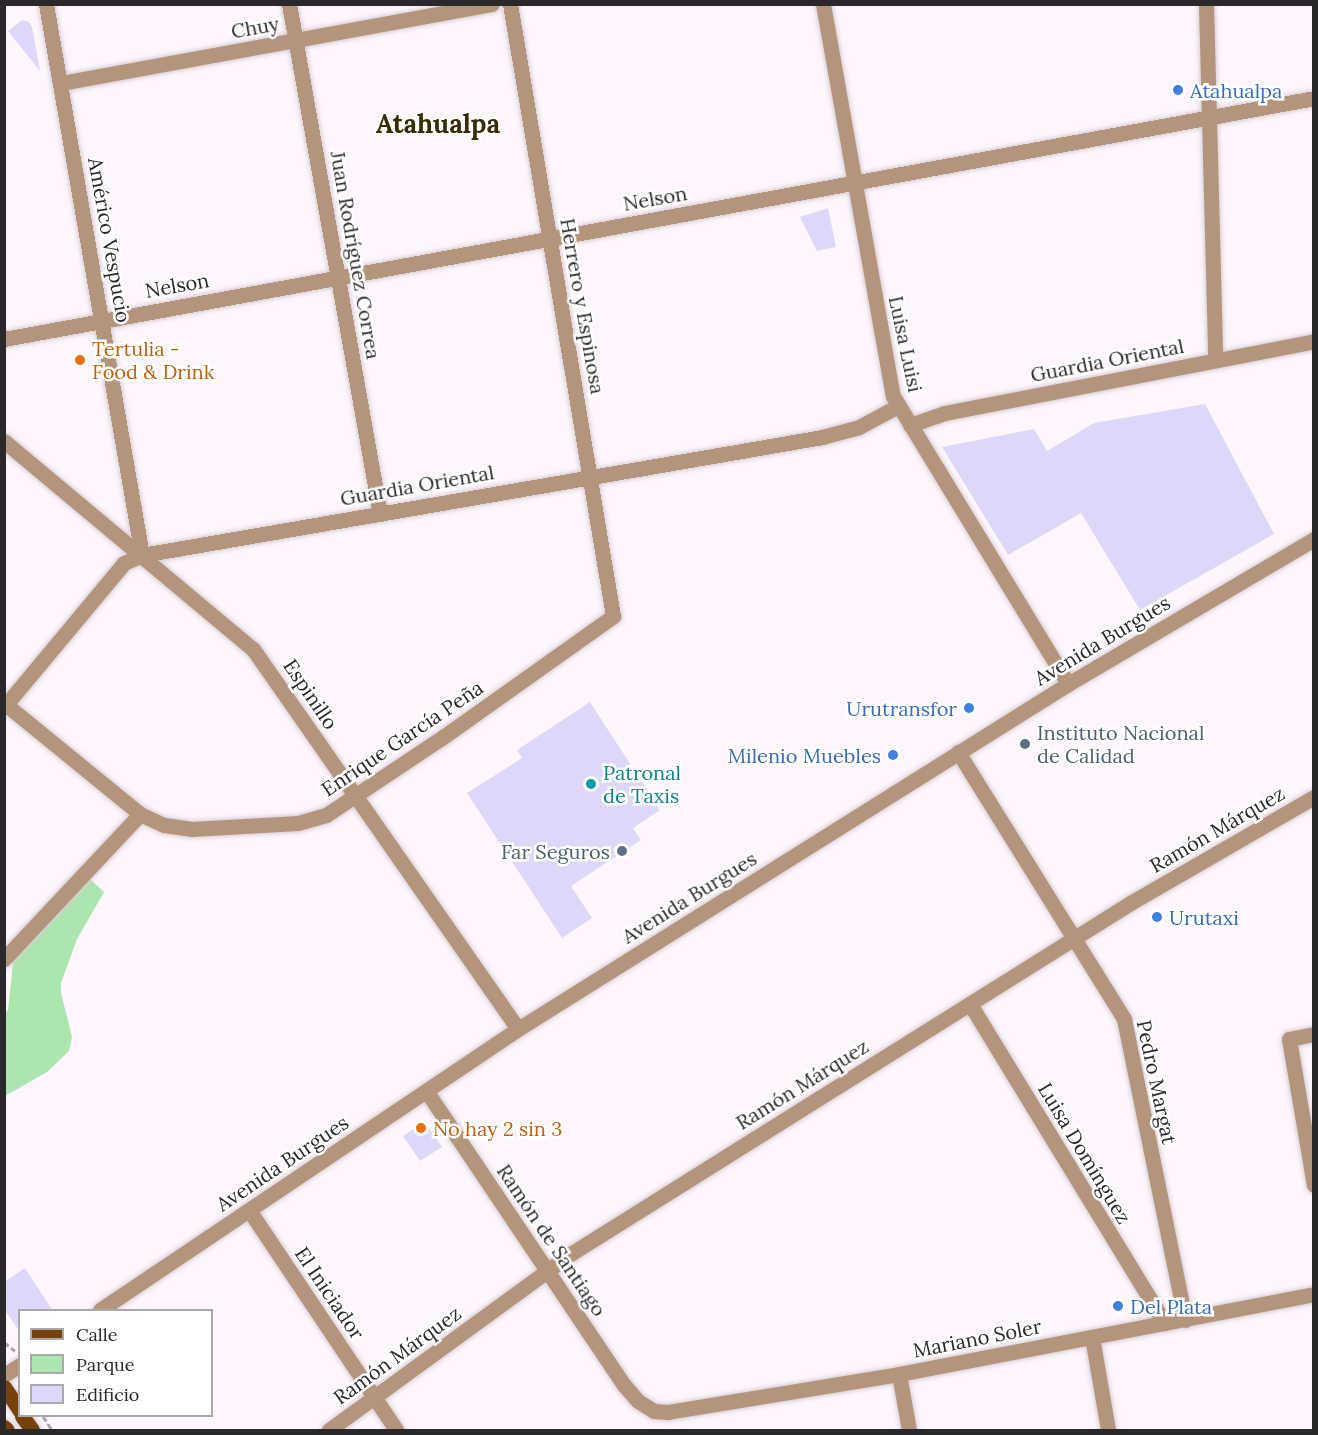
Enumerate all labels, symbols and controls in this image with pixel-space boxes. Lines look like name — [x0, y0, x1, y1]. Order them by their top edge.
street label: Chuy — [229, 11, 281, 43]
place label: Atahualpa — [1190, 78, 1282, 102]
marker: Atahualpa — [1171, 83, 1185, 97]
district label: Atahualpa — [376, 108, 500, 140]
street label: Juan Rodríguez Correa — [326, 149, 386, 361]
street label: Américo Vespucio — [84, 156, 136, 324]
street label: Nelson — [621, 181, 689, 215]
street label: Herrero y Espinosa — [556, 216, 610, 396]
street label: Nelson — [143, 268, 211, 302]
street label: Luisa Luisi — [884, 294, 928, 394]
street label: Guardia Oriental — [1028, 333, 1186, 387]
place label: Tertulia - Food & Drink — [92, 336, 214, 383]
marker: Tertulia - Food & Drink — [73, 353, 87, 367]
street label: Guardia Oriental — [338, 460, 496, 510]
street label: Avenida Burgues — [1030, 590, 1174, 690]
street label: Espinillo — [279, 654, 343, 734]
street label: Enrique García Peña — [317, 675, 487, 801]
place label: Urutransfor — [846, 696, 957, 720]
marker: Urutransfor — [962, 701, 976, 715]
place label: Instituto Nacional de Calidad — [1037, 720, 1204, 767]
marker: Instituto Nacional de Calidad — [1018, 737, 1032, 751]
place label: Milenio Muebles — [728, 743, 881, 767]
marker: Milenio Muebles — [886, 748, 900, 762]
place label: Patronal de Taxis — [603, 760, 681, 807]
marker: Patronal de Taxis — [584, 777, 598, 791]
street label: Ramón Márquez — [1145, 781, 1289, 877]
place label: Far Seguros — [501, 839, 610, 863]
marker: Far Seguros — [615, 844, 629, 858]
street label: Avenida Burgues — [617, 846, 761, 948]
place label: Urutaxi — [1169, 905, 1239, 929]
marker: Urutaxi — [1150, 910, 1164, 924]
street label: Pedro Margat — [1132, 1018, 1182, 1146]
street label: Ramón Márquez — [731, 1034, 873, 1134]
street label: Luisa Domínguez — [1033, 1078, 1137, 1228]
street label: Avenida Burgues — [211, 1110, 353, 1216]
place label: No hay 2 sin 3 — [433, 1116, 562, 1140]
marker: No hay 2 sin 3 — [414, 1121, 428, 1135]
street label: Ramón de Santiago — [492, 1160, 612, 1320]
street label: El Iniciador — [290, 1242, 370, 1344]
place label: Del Plata — [1130, 1294, 1212, 1318]
marker: Del Plata — [1111, 1299, 1125, 1313]
street label: Ramón Márquez — [329, 1301, 465, 1409]
legend — [18, 1309, 213, 1417]
street label: Mariano Soler — [911, 1314, 1043, 1362]
text: Calle — [76, 1323, 117, 1346]
text: Parque — [76, 1353, 135, 1376]
text: Edificio — [76, 1383, 139, 1406]

